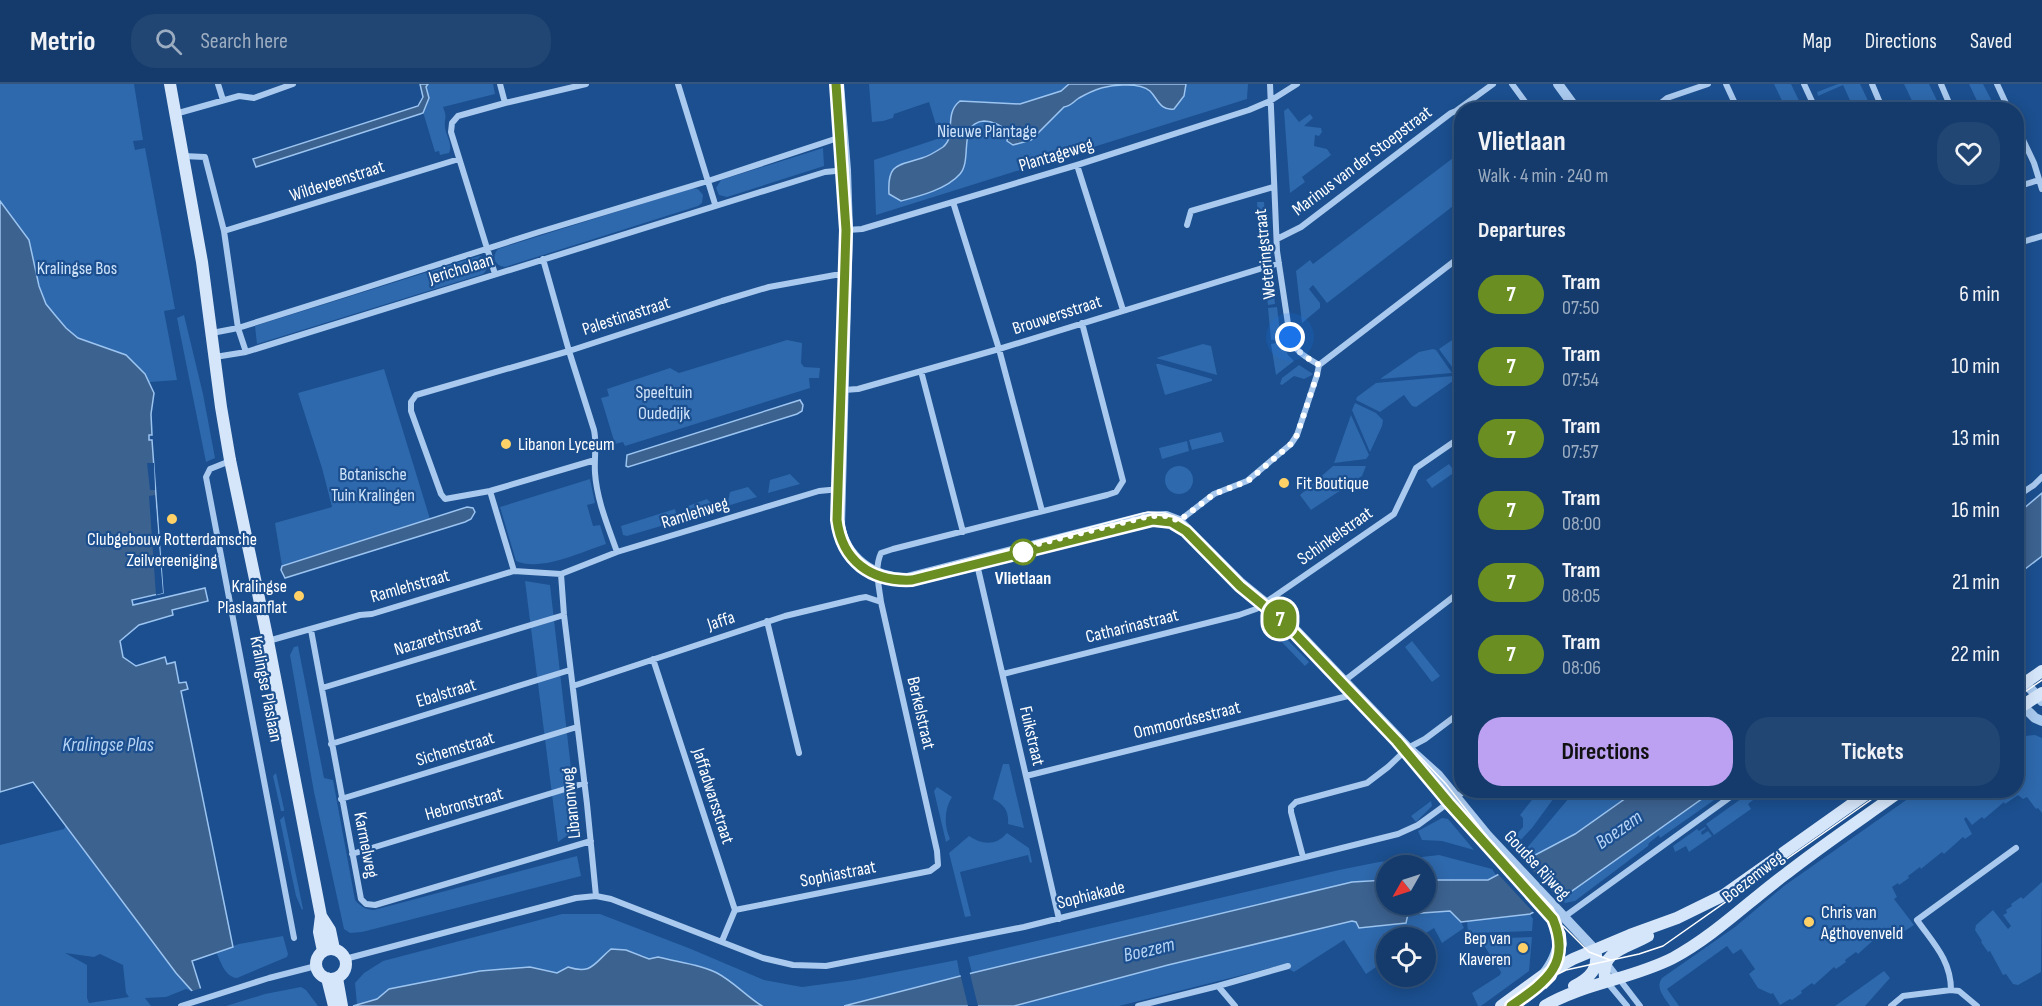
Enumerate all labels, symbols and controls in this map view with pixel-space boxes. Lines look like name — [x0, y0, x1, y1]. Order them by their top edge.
search box — [131, 14, 551, 68]
text: Metrio — [30, 25, 95, 58]
icon: search — [152, 25, 185, 58]
text: Search here — [200, 28, 288, 55]
text: Map — [1802, 29, 1832, 54]
text: Directions — [1865, 29, 1937, 54]
text: Saved — [1970, 29, 2012, 54]
street label: Marinus van der Stoepstraat — [1288, 101, 1436, 220]
park label: Nieuwe Plantage — [937, 121, 1037, 142]
button: heart — [1937, 122, 2000, 185]
text: Vlietlaan — [1478, 125, 1566, 158]
street label: Plantageweg — [1016, 134, 1096, 176]
street label: Wildeveenstraat — [287, 156, 387, 206]
text: Walk · 4 min · 240 m — [1478, 164, 1608, 188]
street label: Weteringstraat — [1250, 207, 1280, 300]
text: Departures — [1478, 217, 1566, 244]
street label: Jericholaan — [425, 249, 496, 289]
park label: Kralingse Bos — [37, 258, 117, 279]
text: Tram — [1562, 269, 1600, 296]
text: 6 min — [1959, 281, 2000, 308]
text: 7 — [1506, 282, 1516, 307]
street label: Brouwersstraat — [1010, 291, 1105, 339]
street label: Palestinastraat — [579, 292, 673, 340]
text: 07:50 — [1562, 296, 1599, 320]
your location — [1275, 322, 1305, 352]
text: Tram — [1562, 341, 1600, 368]
text: 10 min — [1951, 353, 2000, 380]
text: 7 — [1506, 354, 1516, 379]
text: 07:54 — [1562, 368, 1599, 392]
park label: Speeltuin Oudedijk — [635, 382, 693, 424]
text: Tram — [1562, 413, 1600, 440]
text: 13 min — [1952, 425, 2000, 452]
text: 7 — [1506, 426, 1516, 451]
place label: Libanon Lyceum — [518, 434, 615, 455]
marker: Libanon Lyceum — [499, 437, 513, 451]
text: 07:57 — [1562, 440, 1598, 464]
park label: Botanische Tuin Kralingen — [331, 464, 415, 506]
place label: Fit Boutique — [1296, 473, 1369, 494]
marker: Fit Boutique — [1277, 476, 1291, 490]
text: Tram — [1562, 485, 1600, 512]
street label: Ramlehweg — [659, 493, 731, 533]
text: 16 min — [1952, 497, 2000, 524]
text: 7 — [1506, 498, 1516, 523]
street label: Schinkelstraat — [1293, 502, 1377, 570]
marker: Clubgebouw Rotterdamsche Zeilvereeniging — [165, 512, 179, 526]
text: 08:00 — [1562, 512, 1601, 536]
place label: Clubgebouw Rotterdamsche Zeilvereeniging — [87, 529, 257, 571]
marker: Vlietlaan — [1010, 539, 1036, 565]
text: Tram — [1562, 557, 1600, 584]
street label: Ramlehstraat — [368, 565, 452, 607]
place label: Vlietlaan — [995, 568, 1051, 589]
text: 21 min — [1952, 569, 2000, 596]
text: 7 — [1506, 570, 1516, 595]
place label: Kralingse Plaslaanflat — [217, 576, 287, 618]
text: 08:05 — [1562, 584, 1600, 608]
marker: Kralingse Plaslaanflat — [292, 589, 306, 603]
line badge: 7 — [1260, 600, 1300, 638]
street label: Catharinastraat — [1083, 604, 1181, 648]
street label: Jaffa — [704, 607, 737, 636]
text: 7 — [1275, 607, 1285, 632]
street label: Nazarethstraat — [391, 614, 485, 660]
text: Tram — [1562, 629, 1600, 656]
street label: Kralingse Plaslaan — [245, 634, 287, 744]
text: 22 min — [1951, 641, 2000, 668]
text: 7 — [1506, 642, 1516, 667]
text: 08:06 — [1562, 656, 1601, 680]
street label: Ebalstraat — [414, 674, 479, 712]
street label: Berkelstraat — [902, 675, 940, 752]
street label: Ommoordsestraat — [1131, 696, 1243, 743]
street label: Fuikstraat — [1015, 704, 1049, 768]
button: Directions — [1478, 717, 1733, 786]
button: Tickets — [1745, 717, 2000, 786]
street label: Sichemstraat — [413, 727, 497, 771]
water label: Kralingse Plas — [62, 733, 154, 757]
street label: Jaffadwarsstraat — [687, 745, 738, 847]
street label: Libanonweg — [557, 766, 585, 840]
street label: Hebronstraat — [423, 783, 506, 825]
water label: Boezem — [1591, 805, 1647, 855]
street label: Karmelweg — [349, 810, 383, 880]
street label: Goudse Rijweg — [1500, 826, 1574, 904]
street label: Boezemweg — [1718, 847, 1788, 907]
north arrow — [1376, 855, 1436, 915]
map controls — [1376, 855, 1436, 987]
street label: Sophiastraat — [798, 856, 878, 892]
street label: Sophiakade — [1055, 876, 1127, 914]
place label: Chris van Agthovenveld — [1820, 902, 1903, 944]
marker: Chris van Agthovenveld — [1802, 915, 1816, 929]
button: locate — [1376, 927, 1436, 987]
place label: Bep van Klaveren — [1459, 928, 1511, 970]
water label: Boezem — [1121, 932, 1177, 968]
marker: Bep van Klaveren — [1516, 941, 1530, 955]

